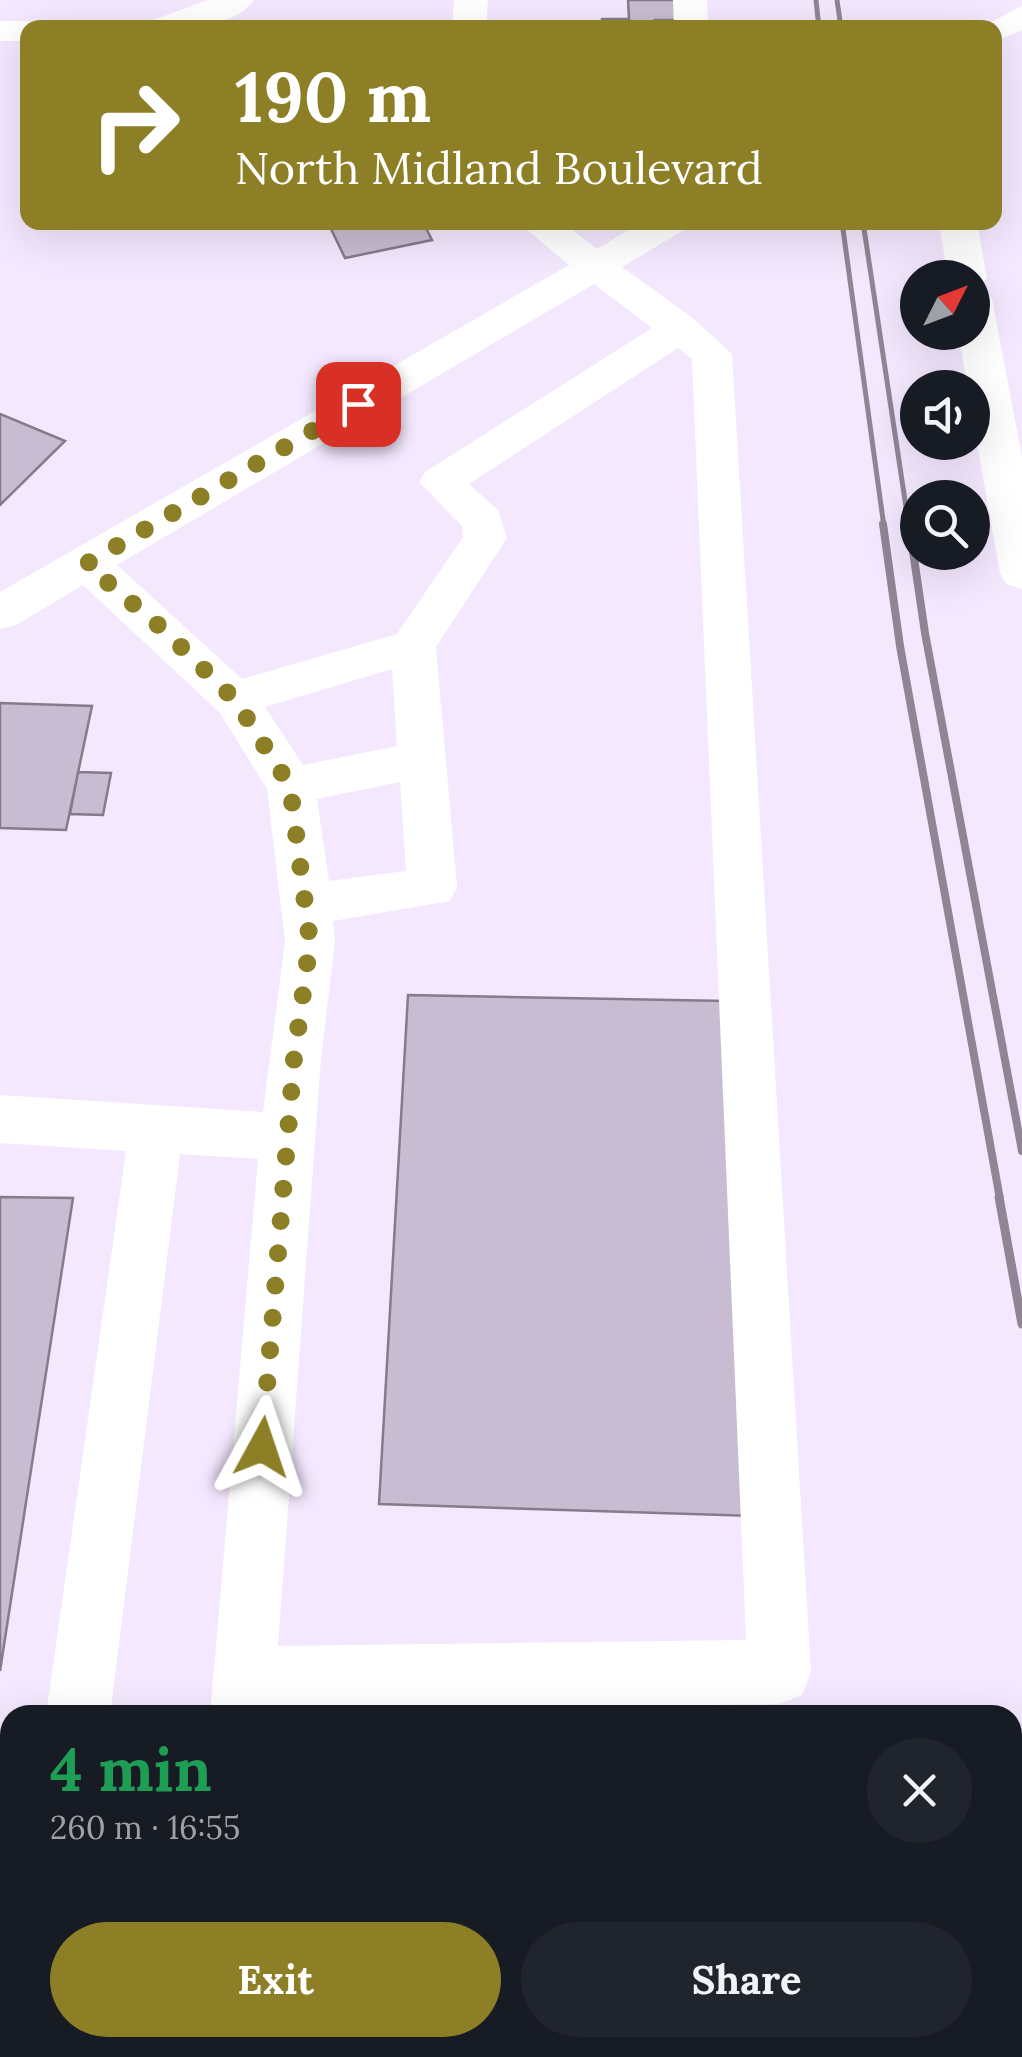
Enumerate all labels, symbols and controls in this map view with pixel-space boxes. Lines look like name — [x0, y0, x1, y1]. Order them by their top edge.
text: 190 m — [235, 52, 431, 141]
icon: right — [70, 60, 200, 190]
text: North Midland Boulevard — [235, 139, 763, 196]
north arrow — [900, 260, 990, 350]
map controls — [900, 260, 990, 570]
pin — [316, 362, 401, 447]
button: sound — [900, 370, 990, 460]
icon: arrive — [331, 377, 386, 432]
button: search — [900, 480, 990, 570]
position arrow — [210, 1395, 314, 1499]
text: 4 min — [50, 1731, 212, 1807]
button: close — [867, 1738, 972, 1843]
text: 260 m · 16:55 — [50, 1807, 240, 1848]
button: Exit — [50, 1922, 501, 2037]
button: Share — [521, 1922, 972, 2037]

